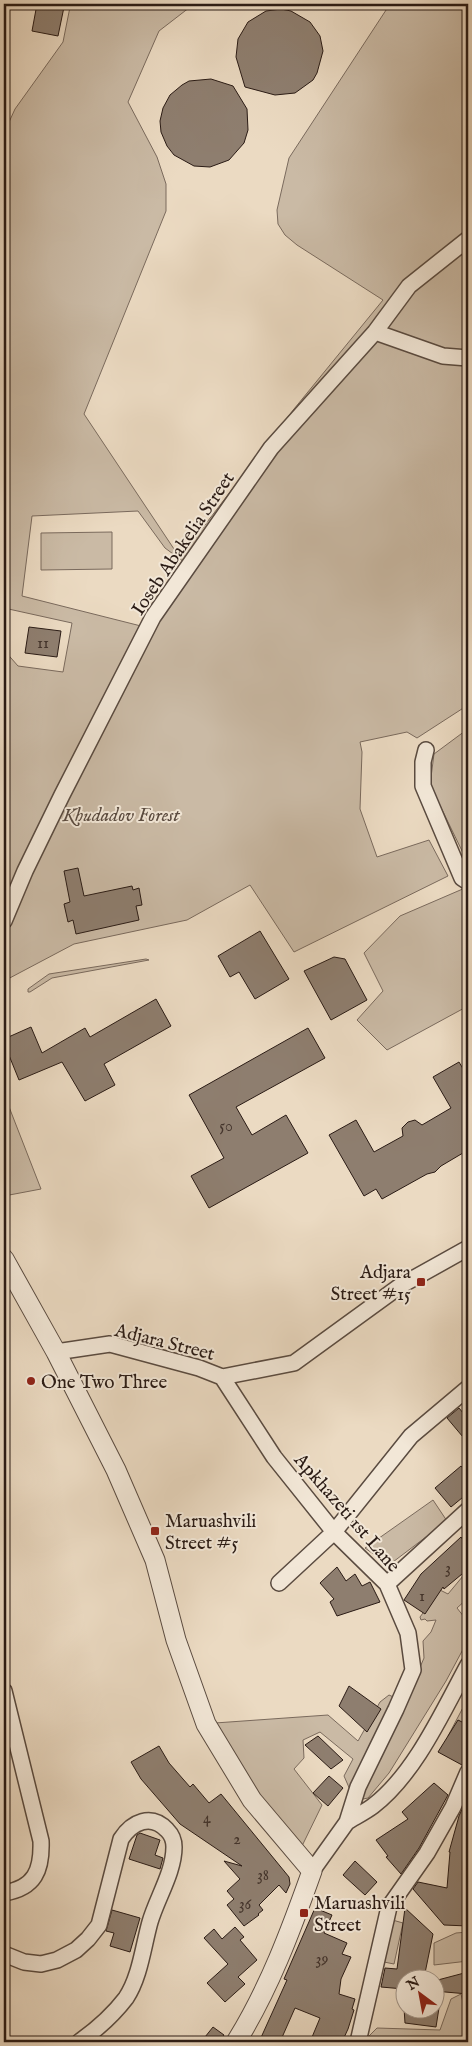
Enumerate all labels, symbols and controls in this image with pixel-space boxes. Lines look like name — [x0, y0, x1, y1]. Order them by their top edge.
street label: Ioseb Abakelia Street — [127, 468, 241, 620]
house number: 11 — [37, 634, 49, 654]
park label: Khudadov Forest — [61, 804, 180, 828]
house number: 50 — [219, 1117, 233, 1137]
place label: Adjara Street #15 — [330, 1261, 412, 1307]
marker: Adjara Street #15 — [415, 1276, 427, 1288]
street label: Adjara Street — [111, 1319, 217, 1367]
place label: One Two Three — [41, 1371, 167, 1395]
marker: One Two Three — [25, 1375, 37, 1387]
street label: Apkhazeti 1st Lane — [288, 1448, 405, 1578]
place label: Maruashvili Street #5 — [165, 1510, 256, 1556]
marker: Maruashvili Street #5 — [149, 1525, 161, 1537]
house number: 3 — [445, 1559, 451, 1579]
house number: 1 — [419, 1587, 425, 1607]
house number: 4 — [203, 1809, 211, 1829]
house number: 2 — [233, 1830, 241, 1850]
house number: 38 — [257, 1866, 269, 1886]
place label: Maruashvili Street — [314, 1892, 405, 1938]
house number: 36 — [239, 1895, 252, 1915]
marker: Maruashvili Street — [298, 1907, 310, 1919]
house number: 39 — [316, 1950, 328, 1970]
north arrow — [394, 1968, 444, 2018]
text: N — [403, 1973, 424, 1995]

